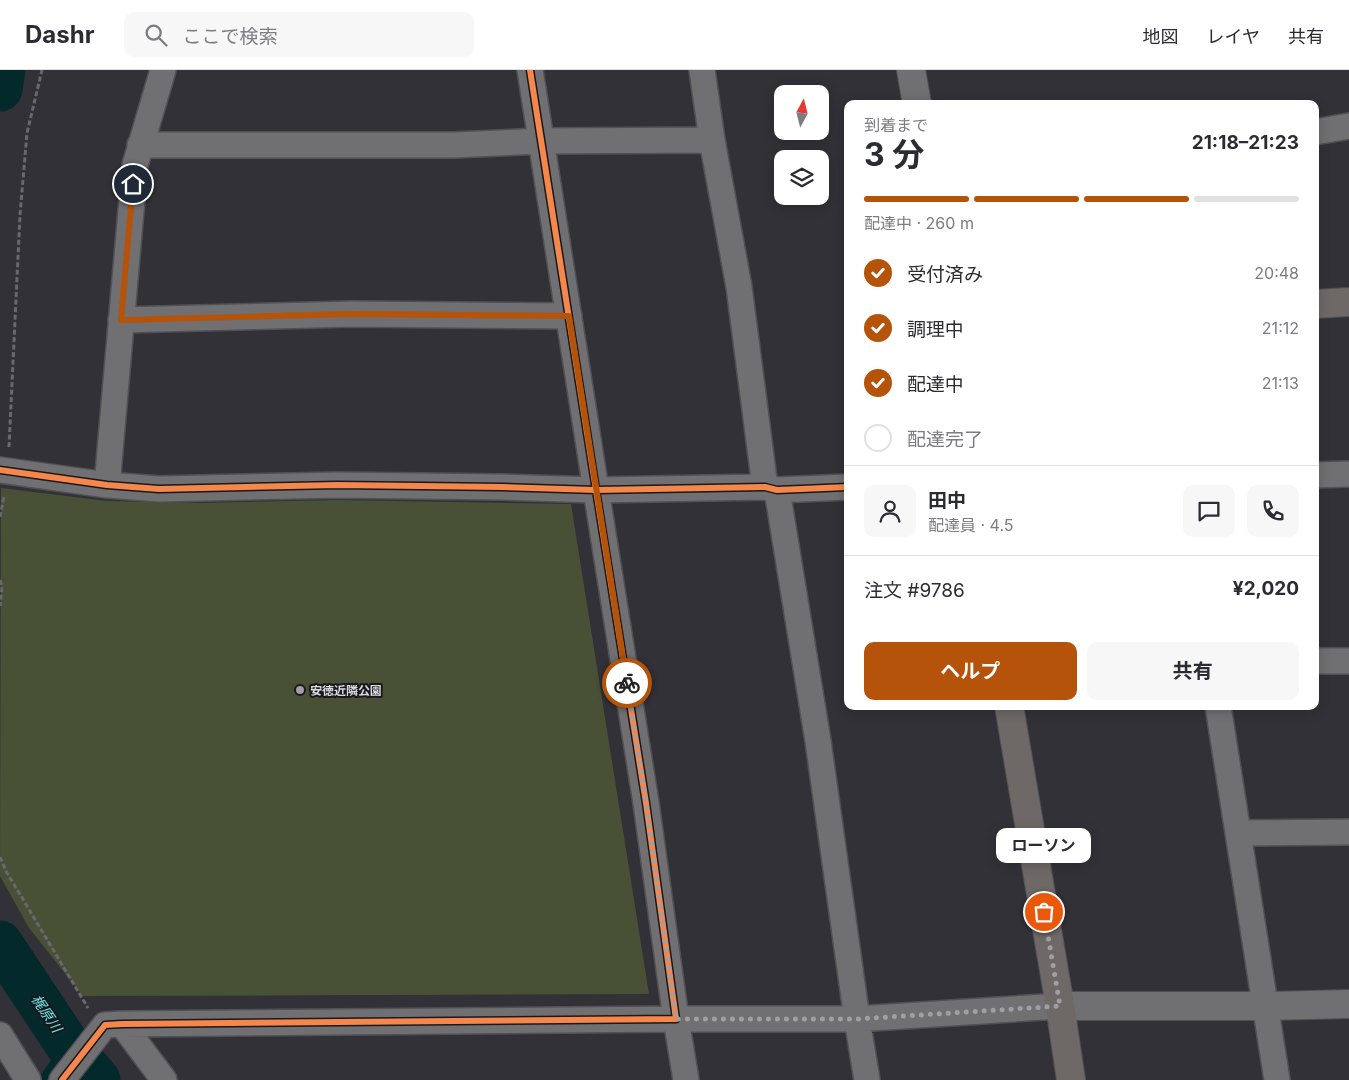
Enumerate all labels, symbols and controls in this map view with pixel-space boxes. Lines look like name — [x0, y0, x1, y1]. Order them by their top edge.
search box — [124, 12, 474, 57]
text: Dashr — [25, 20, 94, 49]
icon: search — [142, 21, 170, 49]
text: ここで検索 — [182, 25, 277, 48]
text: 地図 — [1143, 26, 1179, 47]
text: レイヤ — [1207, 26, 1260, 47]
text: 共有 — [1288, 26, 1324, 47]
north arrow — [774, 85, 829, 140]
map controls — [774, 85, 829, 205]
text: 到着まで — [864, 115, 928, 135]
text: 21:18–21:23 — [1192, 131, 1299, 154]
text: 3 分 — [864, 135, 924, 174]
button: layers — [774, 150, 829, 205]
pin — [112, 163, 154, 205]
icon: home — [119, 170, 147, 198]
text: 配達中 · 260 m — [864, 213, 974, 233]
icon: check — [864, 259, 892, 287]
text: 受付済み — [907, 263, 983, 286]
text: 20:48 — [1254, 263, 1299, 283]
icon: check — [864, 314, 892, 342]
text: 調理中 — [907, 318, 964, 341]
text: 21:12 — [1262, 318, 1299, 338]
icon: check — [864, 369, 892, 397]
text: 配達中 — [907, 373, 964, 396]
text: 21:13 — [1262, 373, 1299, 393]
text: 配達完了 — [907, 428, 983, 451]
button: person — [864, 485, 916, 537]
button: chat — [1183, 485, 1235, 537]
button: phone — [1247, 485, 1299, 537]
text: 田中 — [928, 489, 966, 512]
text: 配達員 · 4.5 — [928, 515, 1014, 535]
text: ¥2,020 — [1233, 577, 1299, 600]
text: 注文 #9786 — [864, 579, 965, 602]
button: ヘルプ — [864, 642, 1077, 700]
button: 共有 — [1087, 642, 1299, 700]
courier — [602, 658, 652, 708]
icon: bike — [613, 669, 641, 697]
place label: 安徳近隣公園 — [310, 683, 382, 698]
marker: 安徳近隣公園 — [294, 684, 306, 696]
callout: ローソン — [996, 827, 1092, 862]
text: ローソン — [1011, 835, 1076, 855]
pin — [1023, 891, 1065, 933]
icon: bag — [1030, 898, 1058, 926]
water label: 梶原川 — [28, 991, 67, 1037]

